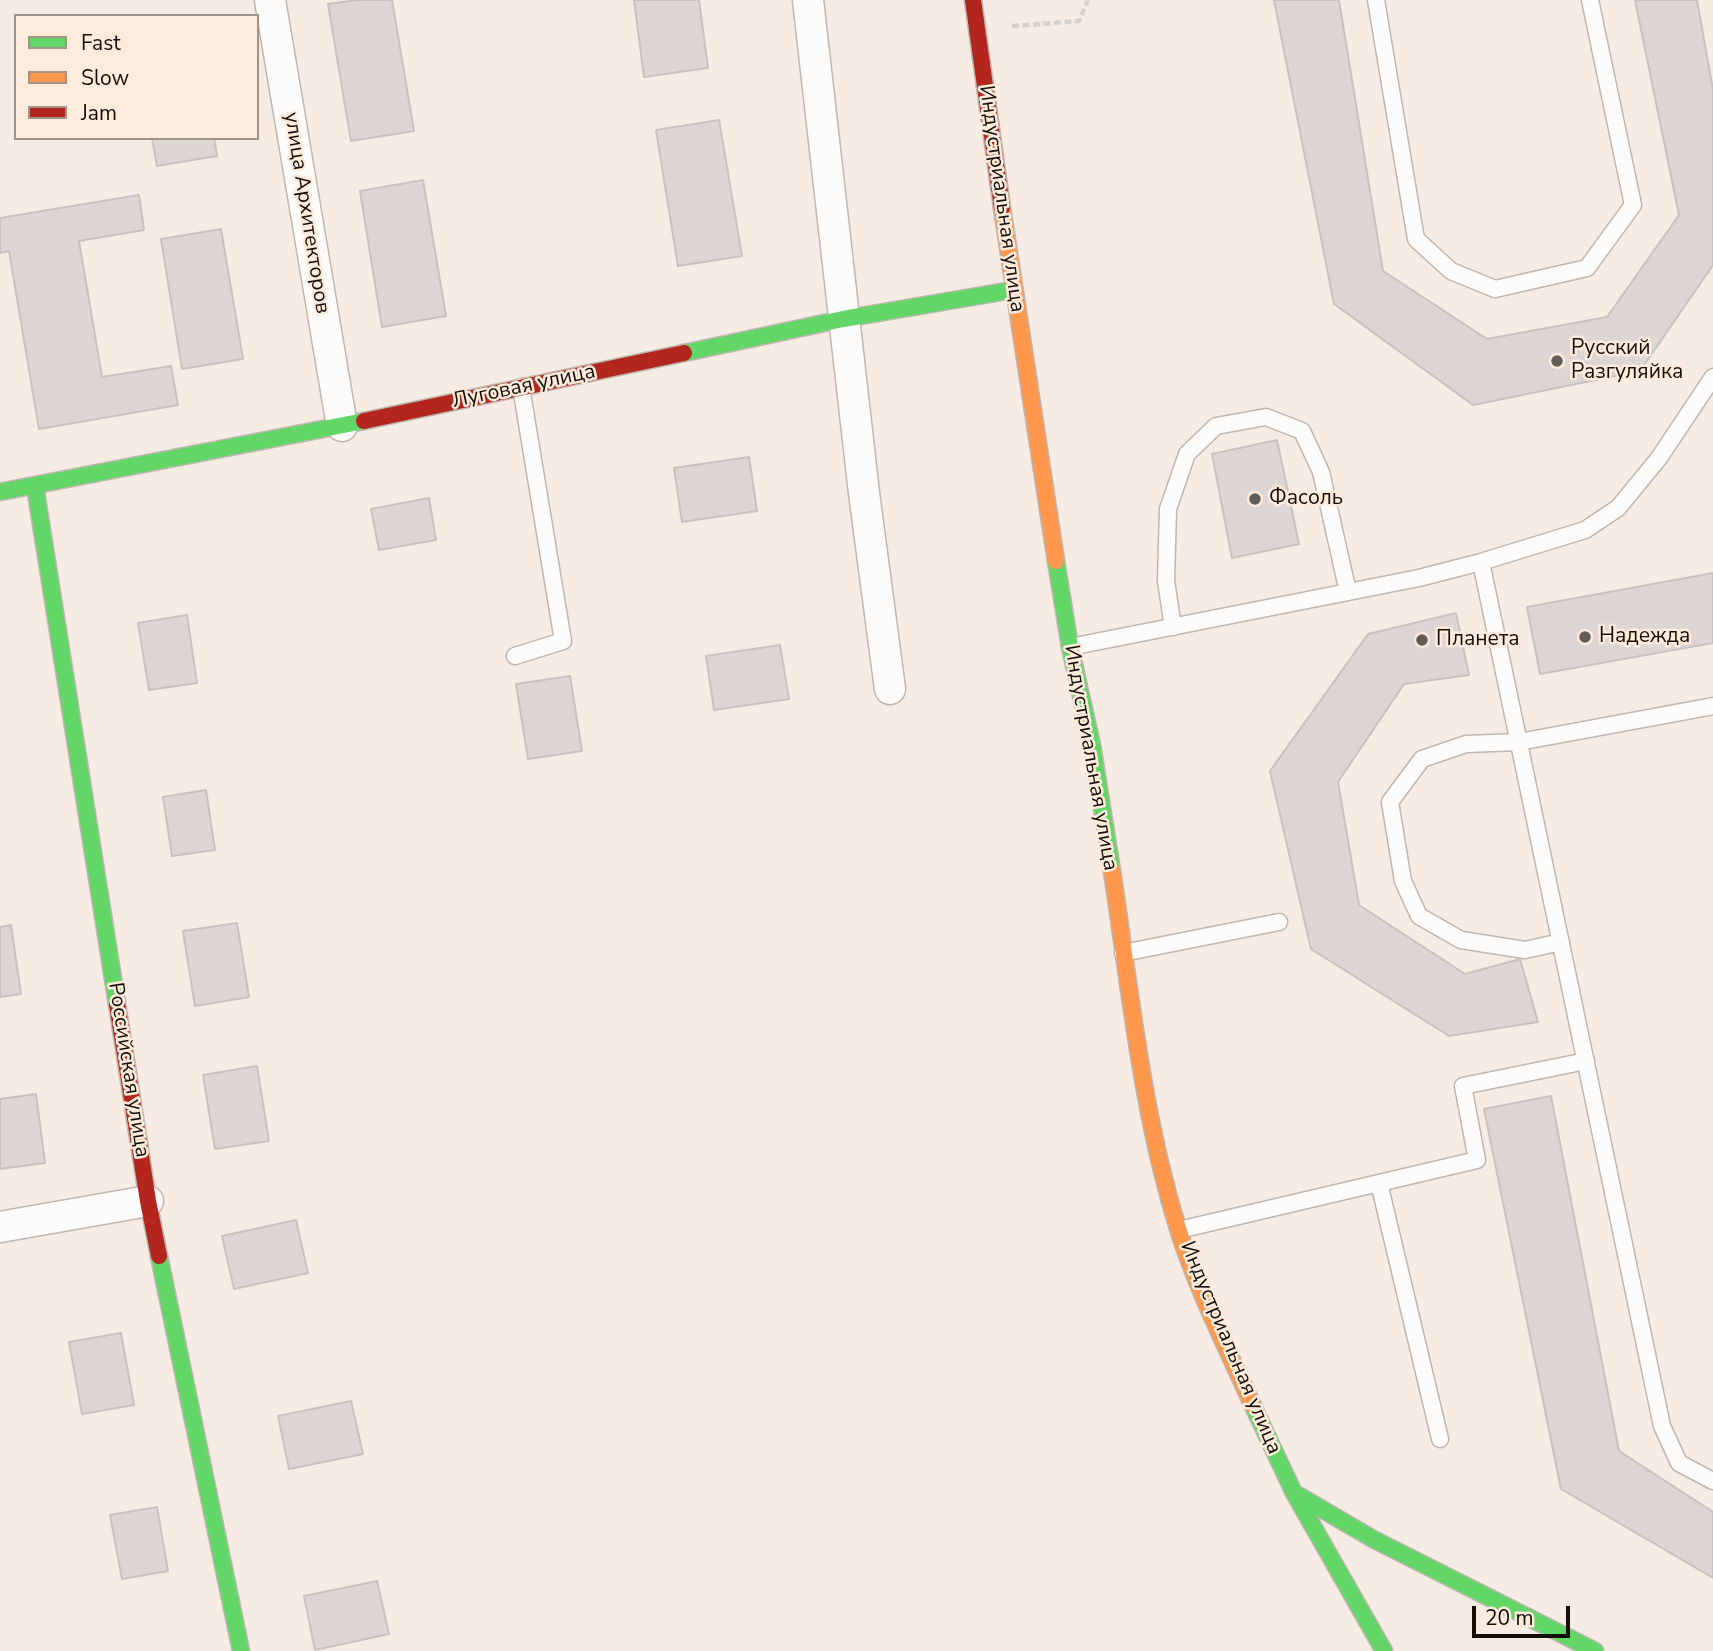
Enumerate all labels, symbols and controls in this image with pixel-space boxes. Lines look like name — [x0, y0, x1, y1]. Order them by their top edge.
legend — [14, 14, 259, 140]
text: Fast — [81, 29, 121, 57]
text: Slow — [81, 64, 129, 92]
street label: Индустриальная улица — [973, 84, 1029, 314]
text: Jam — [81, 99, 117, 127]
street label: улица Архитекторов — [278, 110, 334, 316]
place label: Русский Разгуляйка — [1571, 336, 1683, 386]
marker: Русский Разгуляйка — [1549, 353, 1565, 369]
street label: Луговая улица — [450, 360, 598, 414]
place label: Фасоль — [1269, 486, 1343, 512]
marker: Фасоль — [1247, 491, 1263, 507]
place label: Надежда — [1599, 624, 1690, 650]
place label: Планета — [1436, 627, 1520, 653]
marker: Надежда — [1577, 629, 1593, 645]
marker: Планета — [1414, 632, 1430, 648]
street label: Индустриальная улица — [1058, 643, 1122, 873]
street label: Российская улица — [102, 981, 154, 1159]
street label: Индустриальная улица — [1174, 1238, 1286, 1458]
scale bar — [1475, 1592, 1573, 1636]
text: 20 m — [1485, 1604, 1534, 1632]

